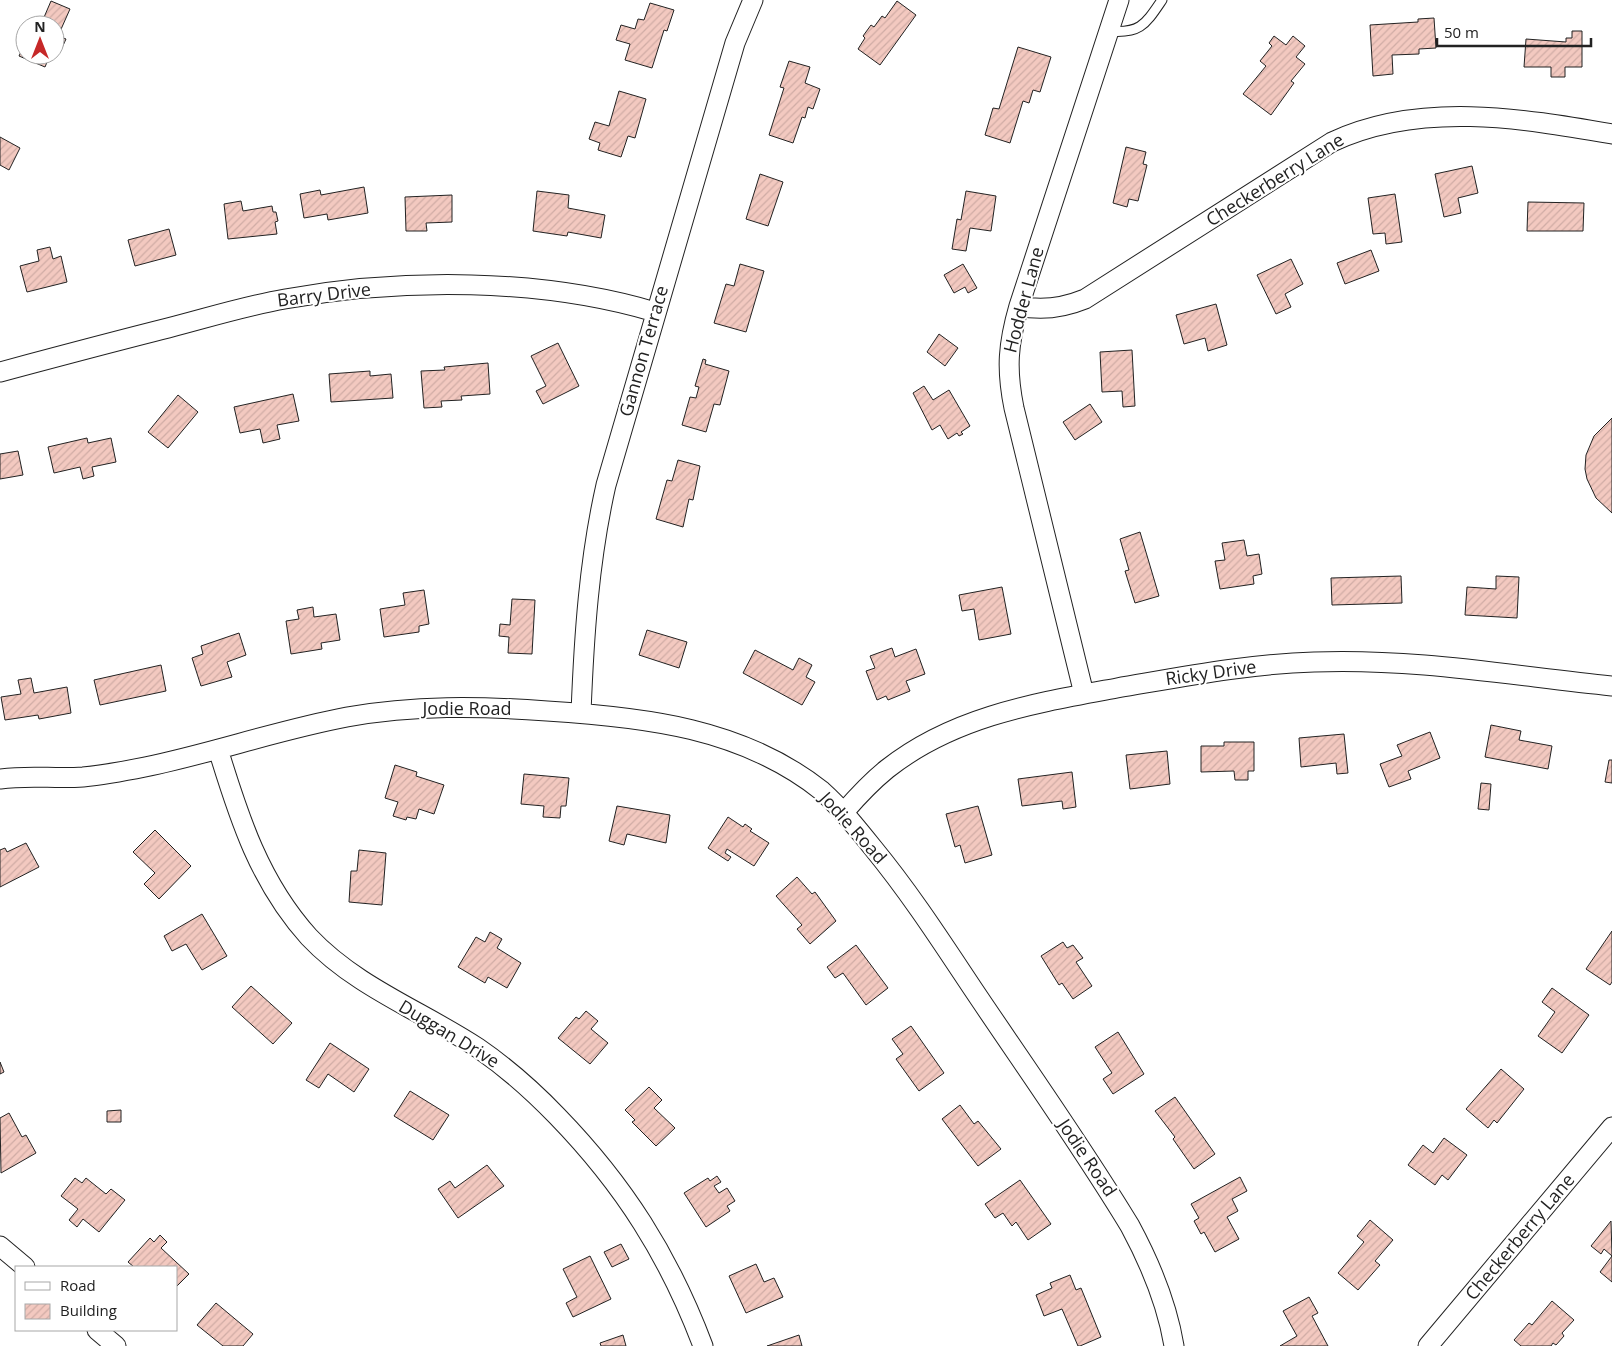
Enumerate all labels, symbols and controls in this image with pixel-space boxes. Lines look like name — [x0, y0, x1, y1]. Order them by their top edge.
north arrow — [15, 15, 65, 65]
scale bar — [1437, 15, 1591, 47]
text: N — [34, 17, 46, 36]
text: 50 m — [1444, 22, 1479, 42]
street label: Checkerberry Lane — [1201, 127, 1348, 231]
street label: Hodder Lane — [997, 244, 1049, 355]
street label: Barry Drive — [276, 276, 372, 312]
street label: Gannon Terrace — [613, 282, 673, 419]
street label: Ricky Drive — [1164, 654, 1258, 690]
street label: Jodie Road — [421, 696, 511, 720]
street label: Jodie Road — [814, 785, 892, 868]
street label: Duggan Drive — [395, 994, 504, 1073]
street label: Jodie Road — [1052, 1112, 1123, 1201]
street label: Checkerberry Lane — [1459, 1168, 1579, 1305]
legend — [15, 1266, 178, 1331]
text: Road — [60, 1275, 96, 1295]
text: Building — [60, 1300, 117, 1320]

